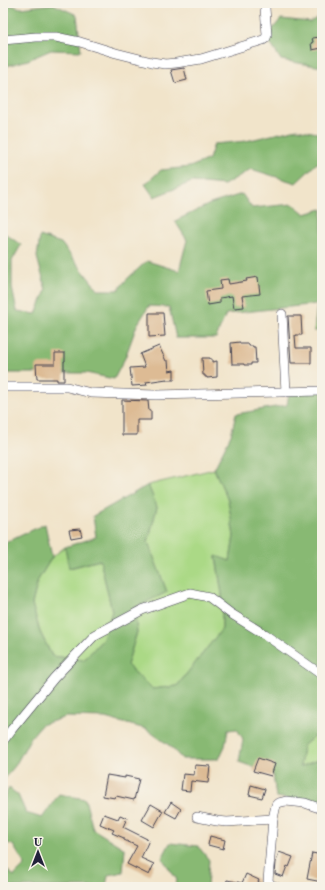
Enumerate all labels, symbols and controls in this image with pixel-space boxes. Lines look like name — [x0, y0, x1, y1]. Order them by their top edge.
north arrow — [18, 832, 58, 872]
text: U — [34, 835, 43, 849]

